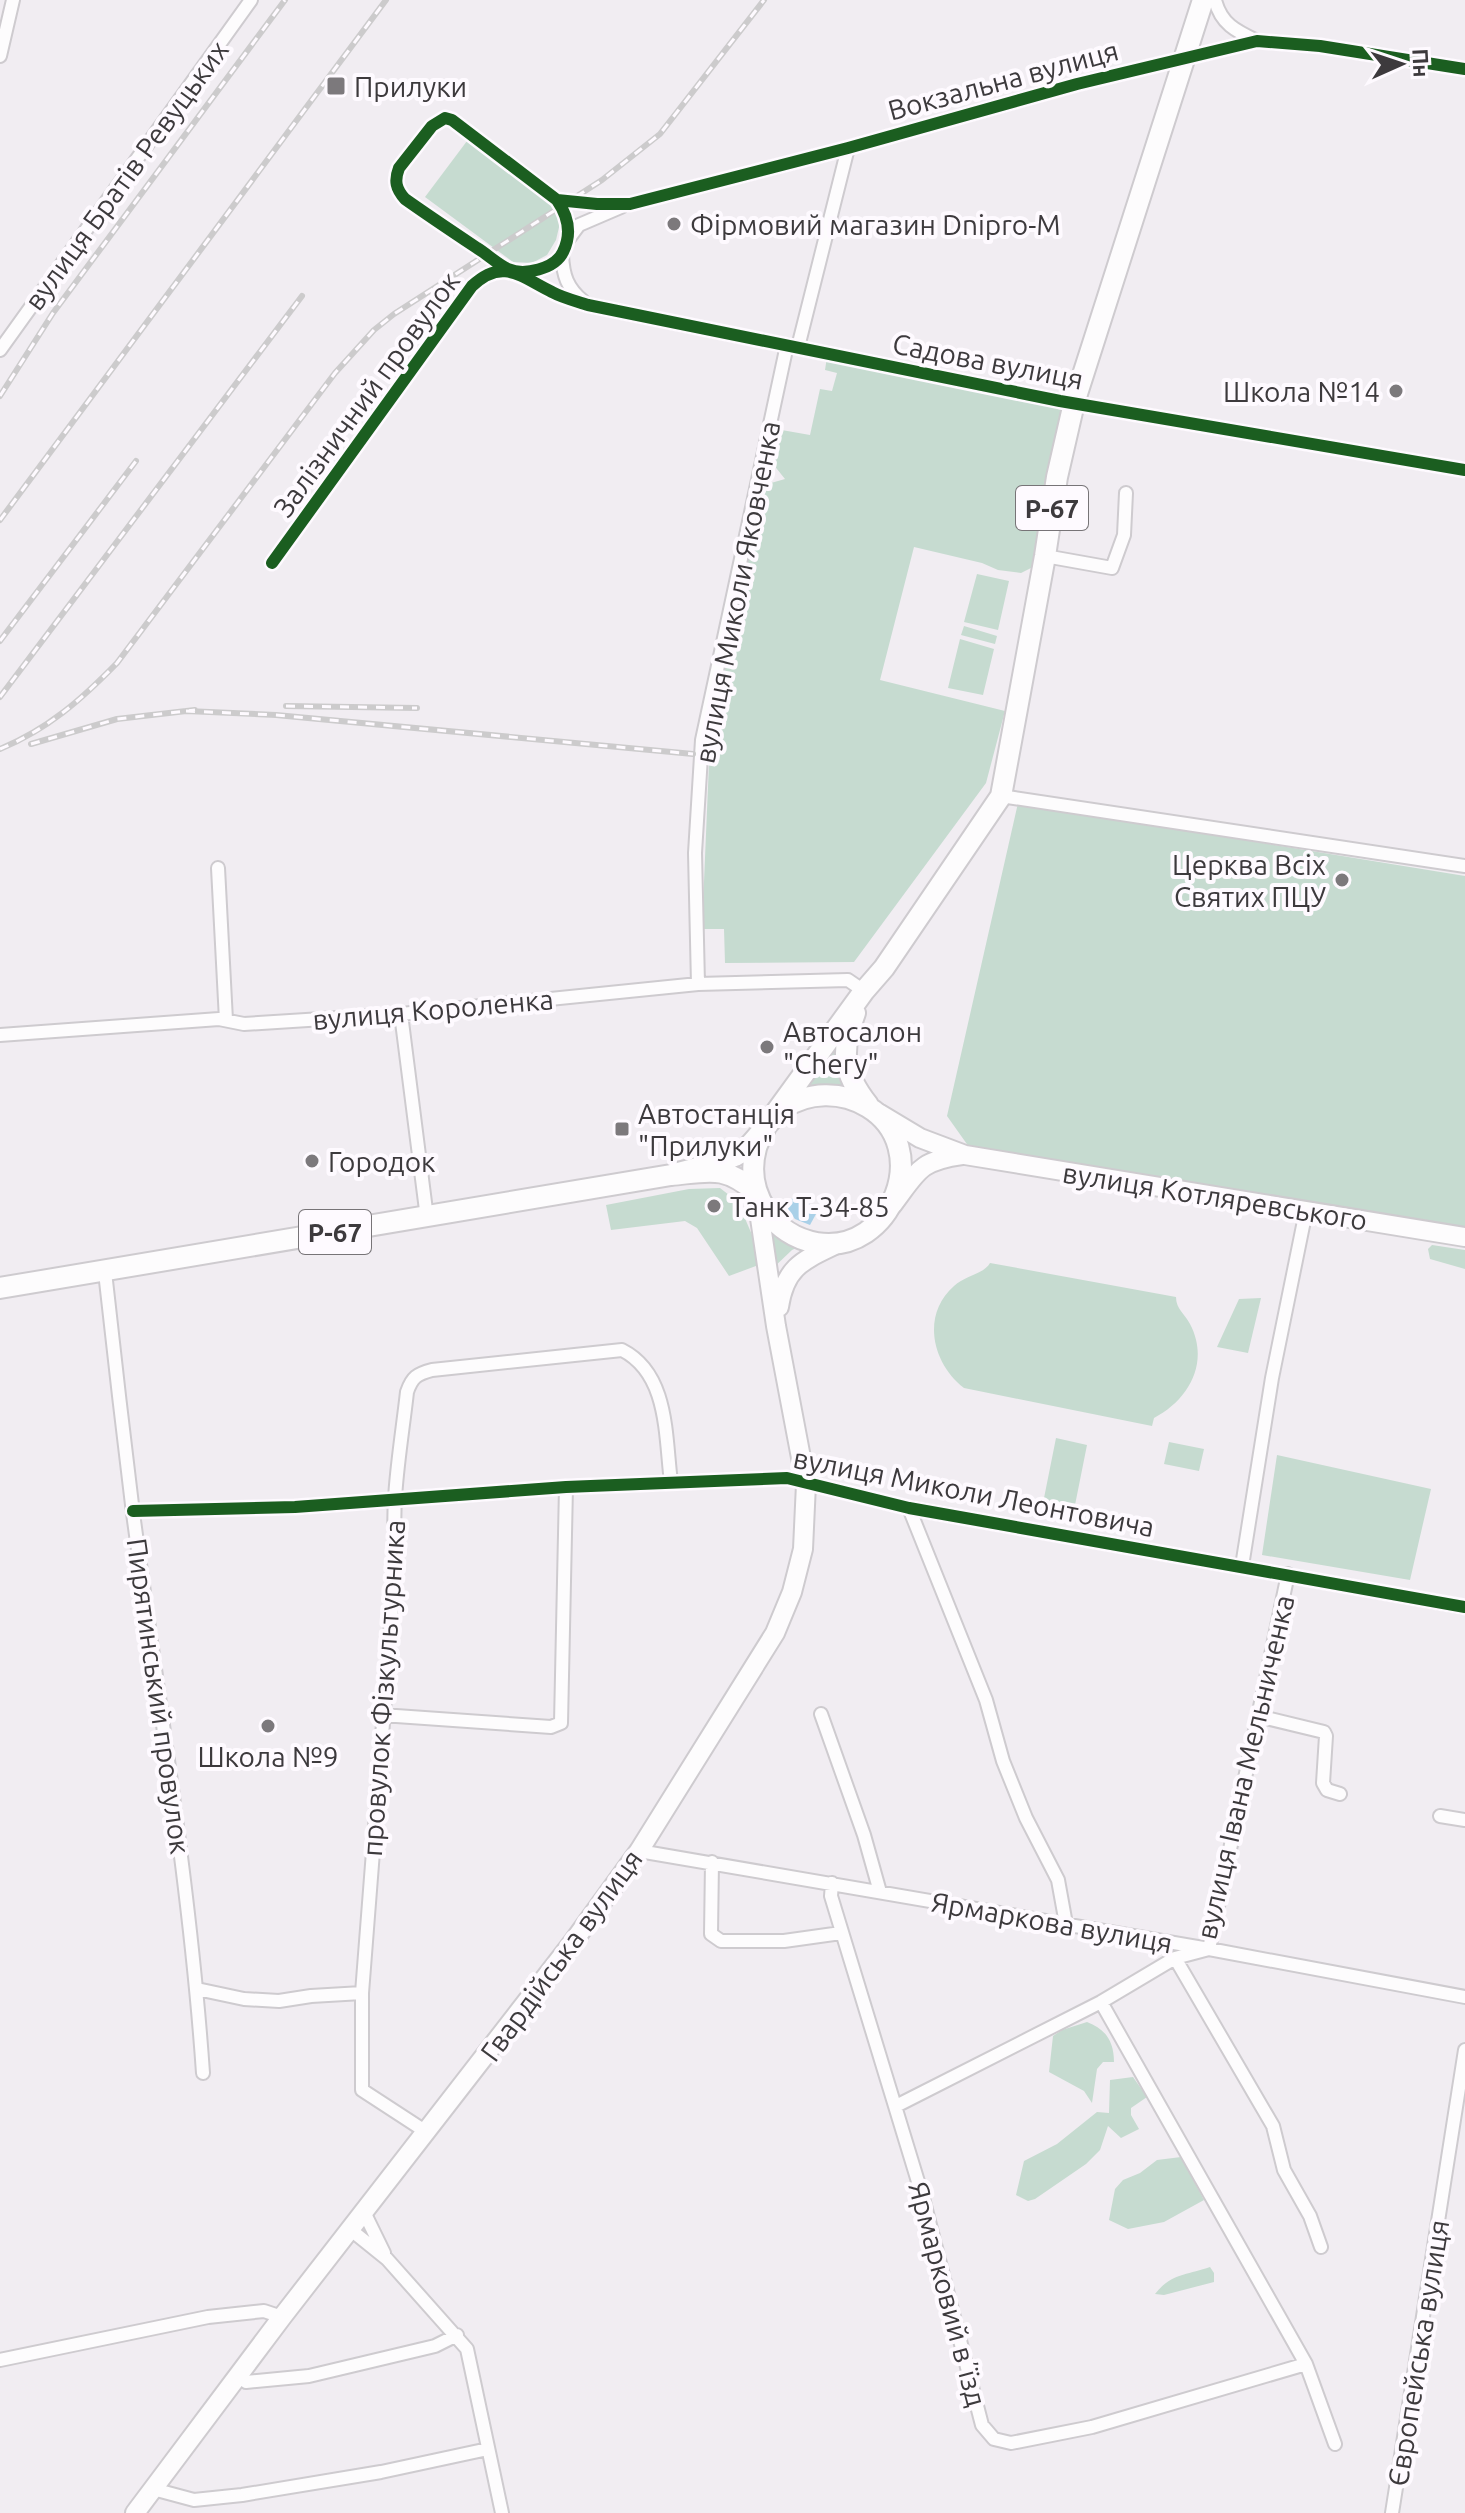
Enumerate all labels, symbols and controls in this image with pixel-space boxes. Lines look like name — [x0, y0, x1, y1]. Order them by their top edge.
north arrow — [1361, 24, 1441, 104]
street label: вулиця Братів Ревуцьких — [18, 34, 234, 316]
street label: Вокзальна вулиця — [884, 34, 1122, 126]
text: Пн — [1408, 48, 1435, 78]
place label: Прилуки — [354, 71, 467, 102]
marker: Прилуки — [325, 75, 347, 97]
place label: Фірмовий магазин Dnipro-M — [690, 209, 1061, 240]
marker: Фірмовий магазин Dnipro-M — [665, 215, 683, 233]
street label: Залізничний провулок — [267, 266, 465, 522]
street label: Садова вулиця — [890, 327, 1086, 395]
place label: Школа №14 — [1223, 376, 1380, 407]
marker: Школа №14 — [1387, 382, 1405, 400]
street label: вулиця Миколи Яковченка — [689, 418, 785, 766]
road number: Р-67 — [1016, 486, 1088, 530]
place label: Церква Всіх Святих ПЦУ — [1172, 849, 1326, 912]
marker: Церква Всіх Святих ПЦУ — [1333, 871, 1351, 889]
street label: вулиця Короленка — [311, 983, 555, 1035]
place label: Автосалон "Chery" — [783, 1016, 922, 1079]
marker: Автосалон "Chery" — [758, 1038, 776, 1056]
place label: Автостанція "Прилуки" — [638, 1098, 795, 1161]
marker: Автостанція "Прилуки" — [613, 1120, 631, 1138]
place label: Городок — [328, 1146, 435, 1177]
marker: Городок — [303, 1152, 321, 1170]
street label: вулиця Котляревського — [1060, 1157, 1370, 1235]
place label: Танк Т-34-85 — [730, 1191, 890, 1222]
marker: Танк Т-34-85 — [705, 1197, 723, 1215]
road number: Р-67 — [299, 1210, 371, 1254]
street label: вулиця Миколи Леонтовича — [791, 1442, 1157, 1542]
street label: провулок Фізкультурника — [356, 1519, 410, 1857]
street label: Пирятинський провулок — [121, 1536, 197, 1856]
street label: вулиця Івана Мельниченка — [1190, 1592, 1300, 1942]
marker: Школа №9 — [259, 1717, 277, 1735]
place label: Школа №9 — [197, 1741, 339, 1772]
street label: Гвардійська вулиця — [474, 1843, 648, 2067]
street label: Ярмаркова вулиця — [929, 1886, 1175, 1958]
street label: Ярмарковий вʼїзд — [903, 2178, 993, 2410]
street label: Європейська вулиця — [1382, 2218, 1454, 2488]

